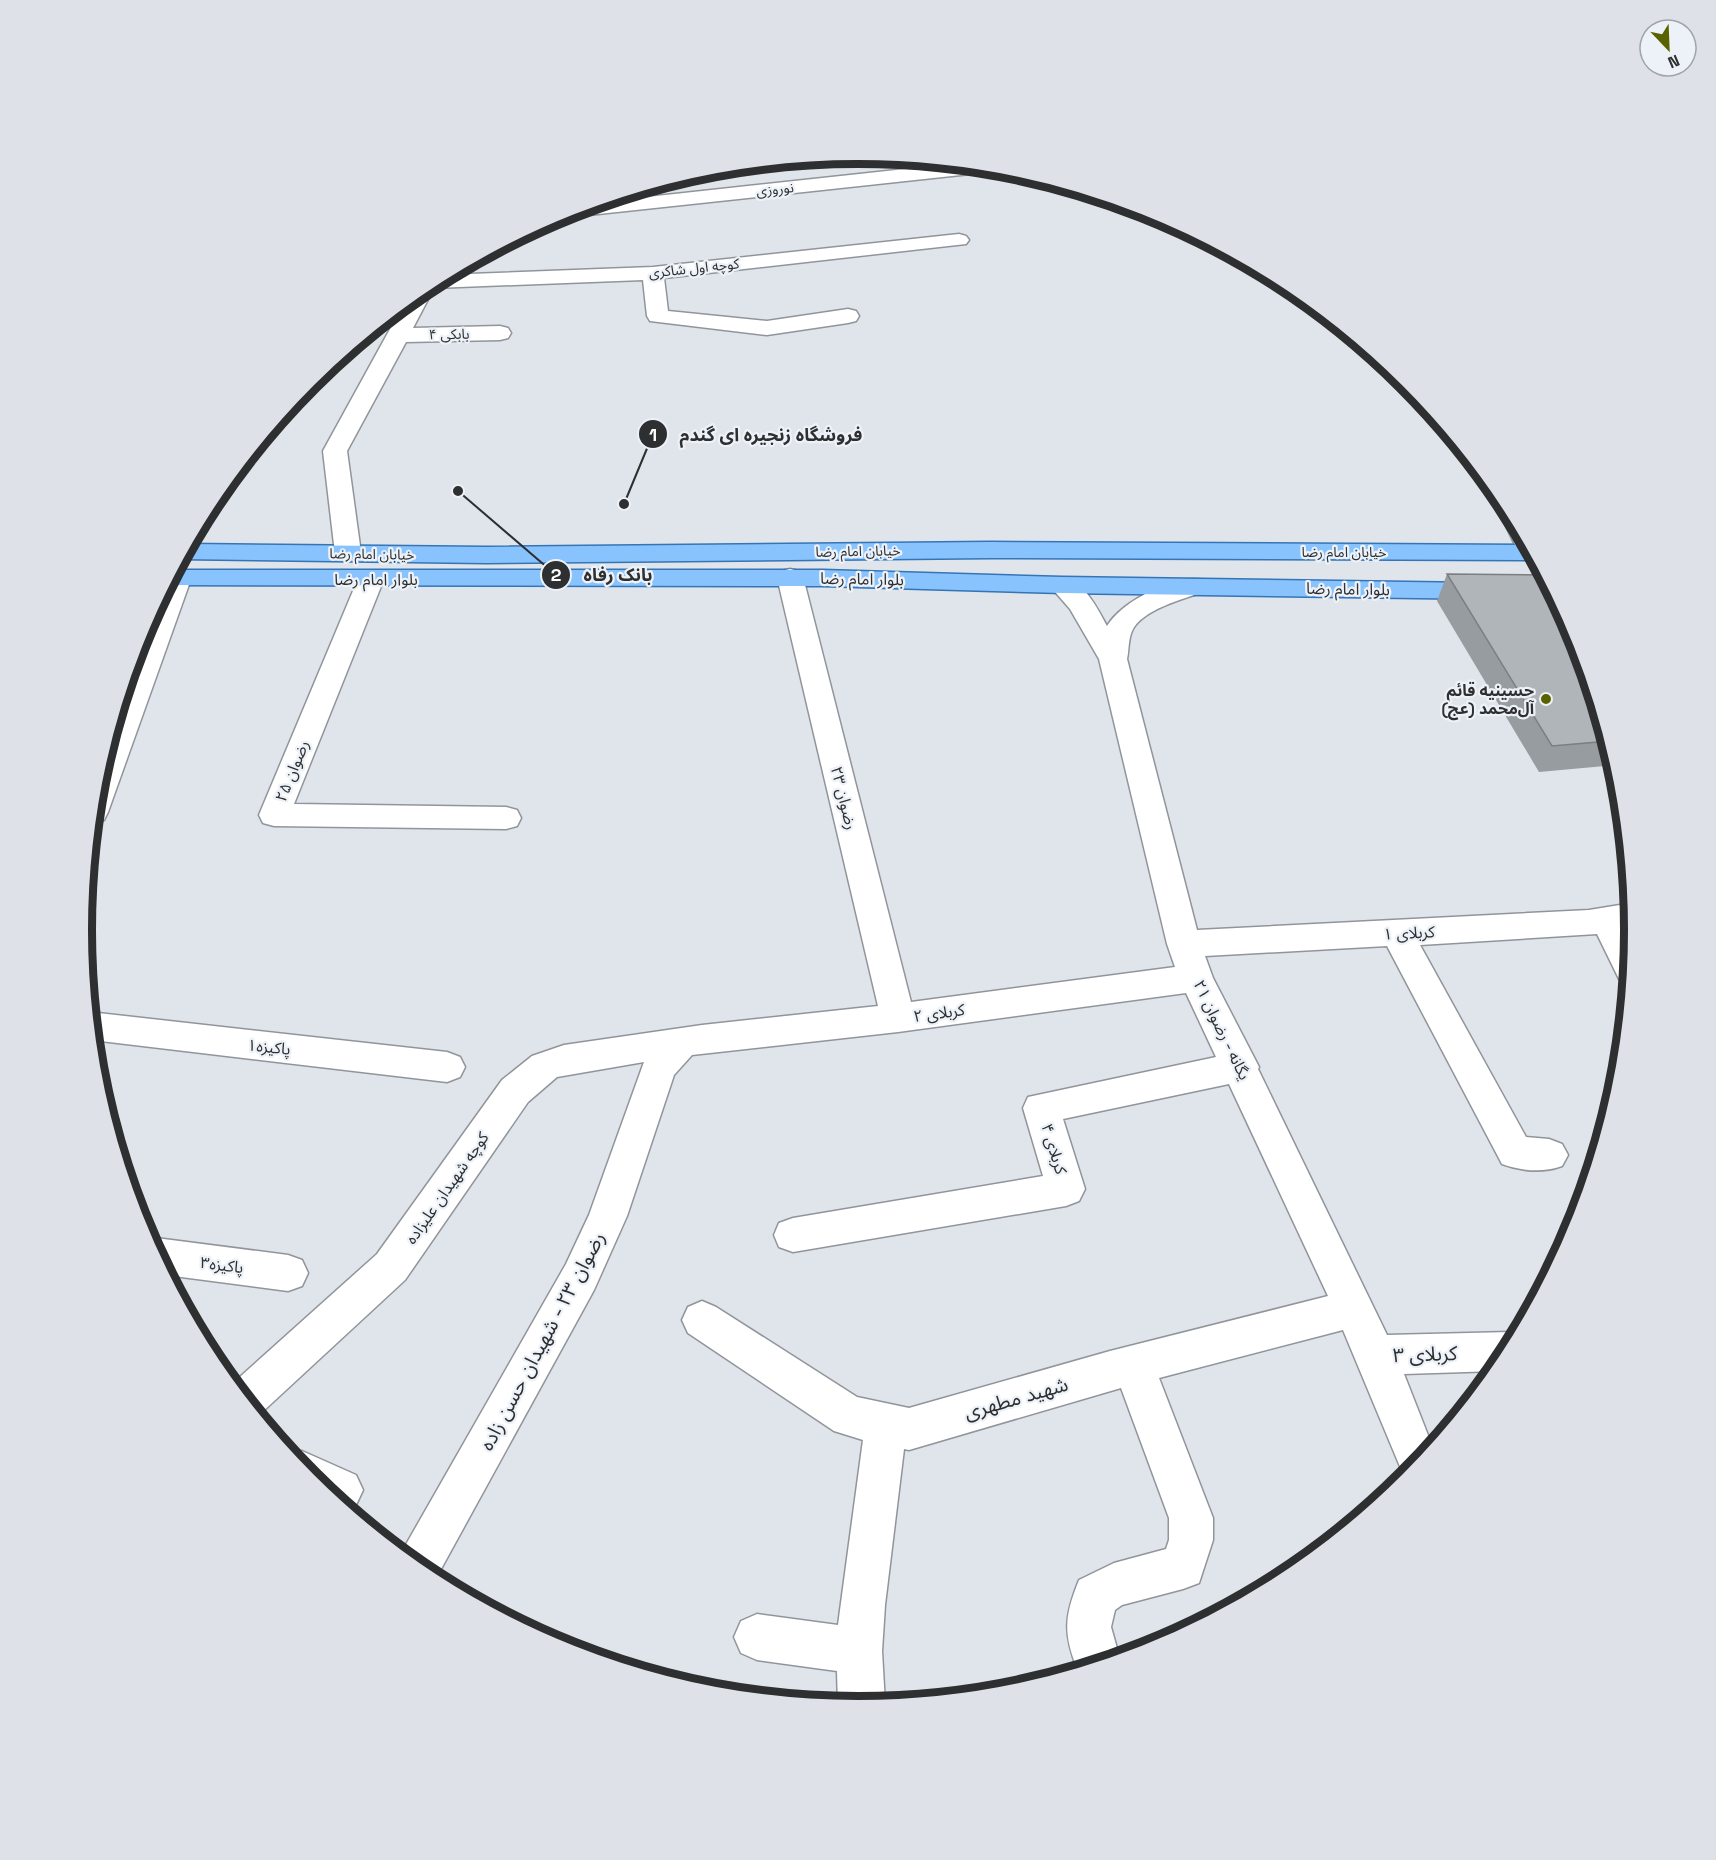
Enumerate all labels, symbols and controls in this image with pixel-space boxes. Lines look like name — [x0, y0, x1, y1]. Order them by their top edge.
north arrow — [1638, 18, 1698, 78]
text: N — [1665, 50, 1683, 73]
street label: نوروزی — [755, 178, 795, 200]
street label: کوچه اول شاکری — [648, 254, 740, 283]
street label: بابکی ۴ — [429, 325, 470, 343]
callout: فروشگاه زنجیره ای گندم — [638, 416, 875, 452]
text: 1 — [649, 423, 657, 446]
text: فروشگاه زنجیره ای گندم — [680, 423, 862, 448]
street label: خیابان امام رضا — [815, 541, 901, 563]
street label: خیابان امام رضا — [1301, 543, 1387, 563]
street label: خیابان امام رضا — [329, 544, 415, 566]
callout: بانک رفاه — [541, 557, 664, 593]
text: 2 — [551, 563, 562, 586]
text: بانک رفاه — [584, 563, 652, 586]
street label: بلوار امام رضا — [820, 568, 904, 592]
street label: بلوار امام رضا — [334, 569, 418, 592]
street label: بلوار امام رضا — [1306, 578, 1390, 602]
place label: حسینیه قائم آل‌محمد (عج) — [1442, 680, 1535, 721]
marker: حسینیه قائم آل‌محمد (عج) — [1539, 692, 1553, 706]
street label: رضوان ۲۵ — [270, 737, 314, 805]
street label: رضوان ۲۳ — [826, 764, 862, 832]
street label: کربلای ۱ — [1383, 921, 1436, 945]
street label: یگانه - رضوان ۲۱ — [1189, 976, 1255, 1084]
street label: کربلای ۲ — [912, 999, 966, 1027]
street label: پاکیزه۱ — [246, 1034, 292, 1060]
street label: کربلای ۴ — [1036, 1121, 1072, 1177]
street label: کوچه شهیدان علیزاده — [400, 1128, 494, 1248]
street label: رضوان ۲۳ - شهیدان حسن زاده — [473, 1227, 611, 1455]
street label: پاکیزه۳ — [199, 1252, 245, 1278]
street label: کربلای ۳ — [1392, 1340, 1459, 1368]
street label: شهید مطهری — [961, 1371, 1071, 1425]

